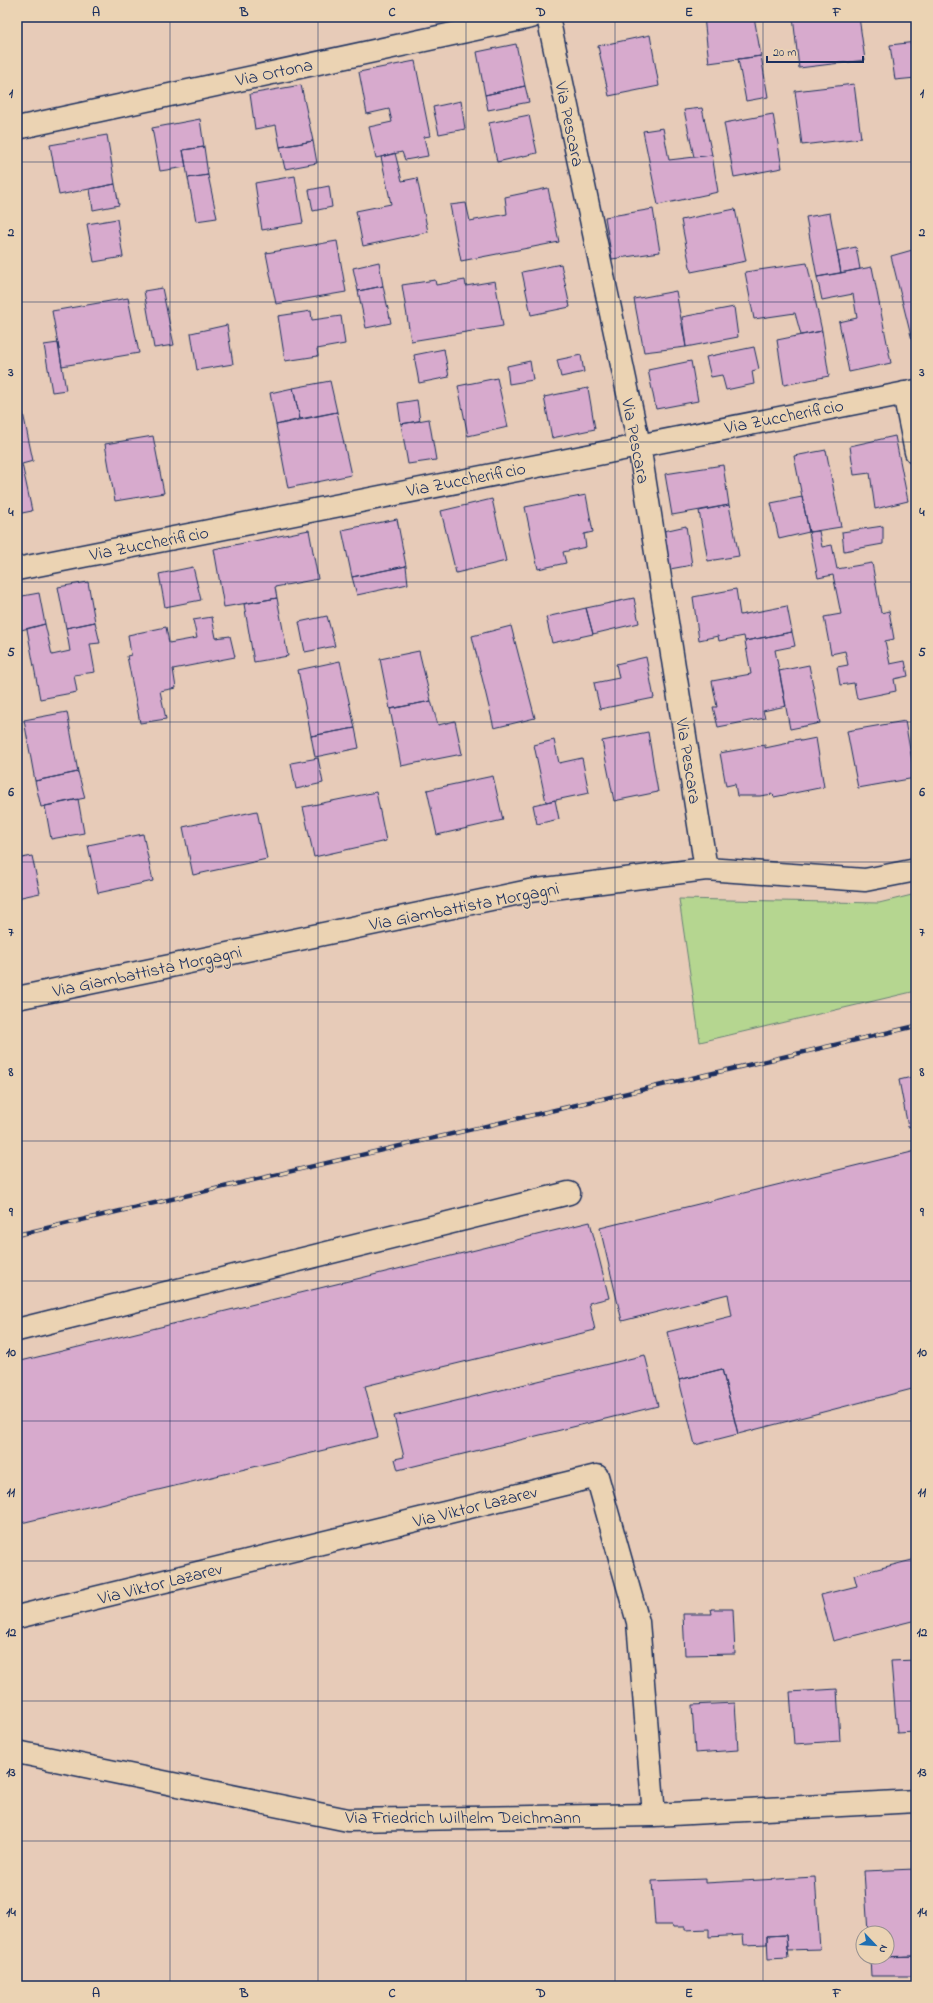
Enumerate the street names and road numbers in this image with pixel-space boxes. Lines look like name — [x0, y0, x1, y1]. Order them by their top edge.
street label: Via Ortona — [232, 53, 315, 95]
street label: Via Pescara — [546, 78, 590, 169]
street label: Via Zuccherificio — [722, 394, 846, 442]
street label: Via Pescara — [613, 396, 655, 486]
street label: Via Zuccherificio — [404, 457, 528, 505]
street label: Via Zuccherificio — [87, 521, 211, 569]
street label: Via Pescara — [667, 716, 707, 806]
street label: Via Giambattista Morgagni — [366, 877, 562, 940]
street label: Via Giambattista Morgagni — [49, 940, 245, 1007]
street label: Via Viktor Lazarev — [410, 1480, 540, 1536]
street label: Via Viktor Lazarev — [95, 1557, 225, 1613]
street label: Via Friedrich Wilhelm Deichmann — [344, 1806, 581, 1832]

